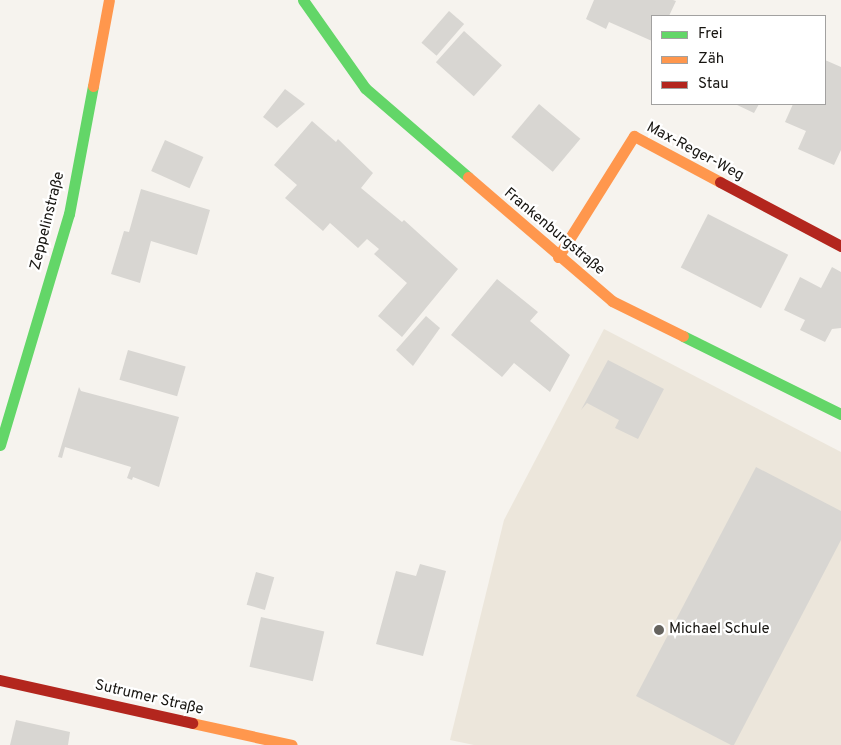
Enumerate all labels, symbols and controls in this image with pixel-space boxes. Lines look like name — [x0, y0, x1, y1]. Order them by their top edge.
legend — [651, 15, 826, 105]
text: Frei — [698, 25, 723, 44]
text: Zäh — [698, 50, 724, 69]
text: Stau — [698, 75, 729, 94]
street label: Max-Reger-Weg — [643, 119, 747, 185]
street label: Zeppelinstraße — [27, 170, 69, 272]
street label: Frankenburgstraße — [500, 185, 608, 279]
place label: Michael Schule — [669, 621, 770, 639]
marker: Michael Schule — [653, 624, 665, 636]
street label: Sutrumer Straße — [93, 677, 205, 719]

